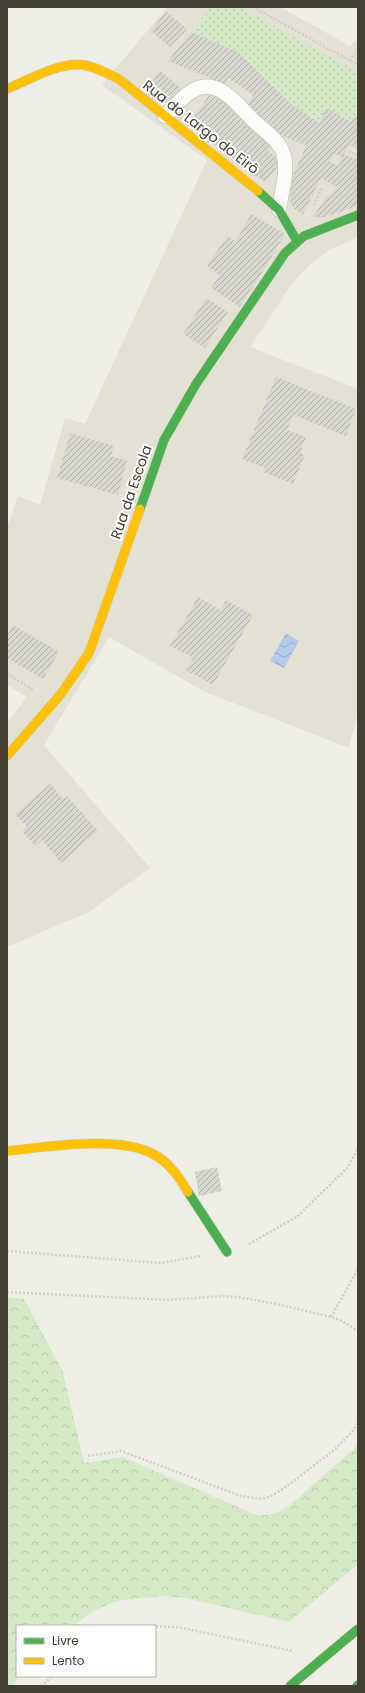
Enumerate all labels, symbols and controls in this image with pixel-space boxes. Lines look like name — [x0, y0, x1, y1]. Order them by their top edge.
street label: Rua do Largo do Eirô — [139, 75, 263, 179]
street label: Rua da Escola — [106, 442, 156, 542]
legend — [16, 1625, 156, 1677]
text: Livre — [52, 1632, 79, 1649]
text: Lento — [52, 1652, 85, 1669]

